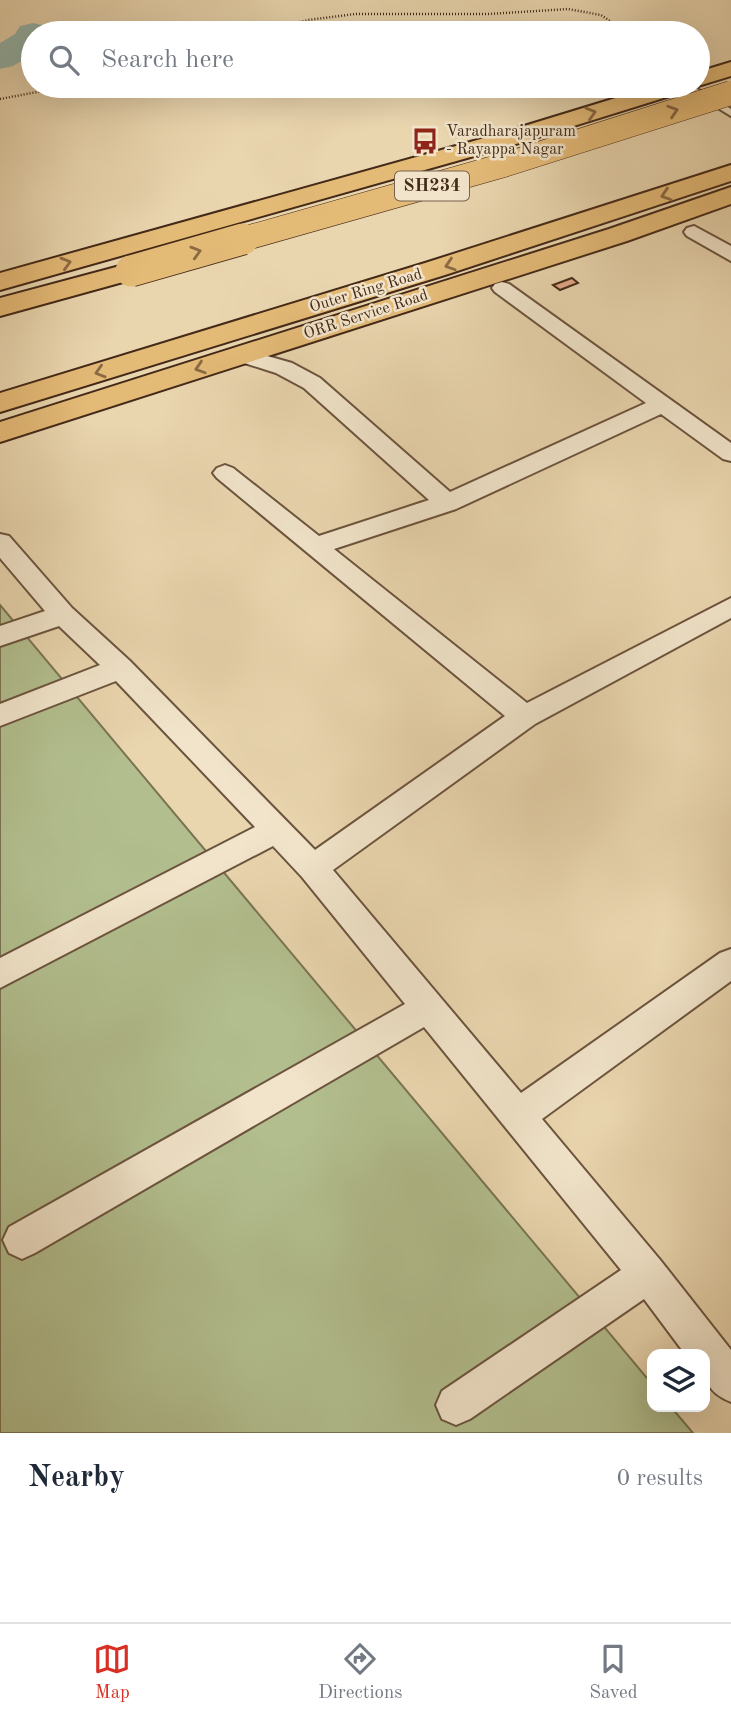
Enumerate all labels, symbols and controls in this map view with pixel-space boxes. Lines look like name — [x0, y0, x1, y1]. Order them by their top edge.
search box — [21, 21, 710, 98]
icon: search — [45, 41, 83, 79]
text: Search here — [101, 47, 234, 73]
one-way arrow — [666, 105, 678, 119]
one-way arrow — [584, 107, 596, 121]
place label: Varadharajapuram - Rayappa Nagar — [446, 124, 576, 158]
bus stop icon: Varadharajapuram - Rayappa Nagar — [410, 126, 440, 156]
road number: SH234 — [395, 172, 469, 201]
one-way arrow — [661, 187, 673, 201]
one-way arrow — [190, 246, 202, 261]
one-way arrow — [444, 256, 456, 271]
one-way arrow — [60, 257, 72, 272]
street label: Outer Ring Road — [308, 266, 424, 316]
street label: ORR Service Road — [302, 287, 430, 343]
one-way arrow — [195, 360, 207, 375]
one-way arrow — [94, 364, 106, 379]
map controls — [647, 1349, 710, 1412]
button: layers — [647, 1349, 710, 1412]
text: Nearby — [28, 1463, 125, 1493]
text: 0 results — [617, 1467, 703, 1490]
tab: Map — [93, 1640, 131, 1705]
tab: Directions — [318, 1640, 403, 1705]
tab: Saved — [589, 1640, 638, 1705]

